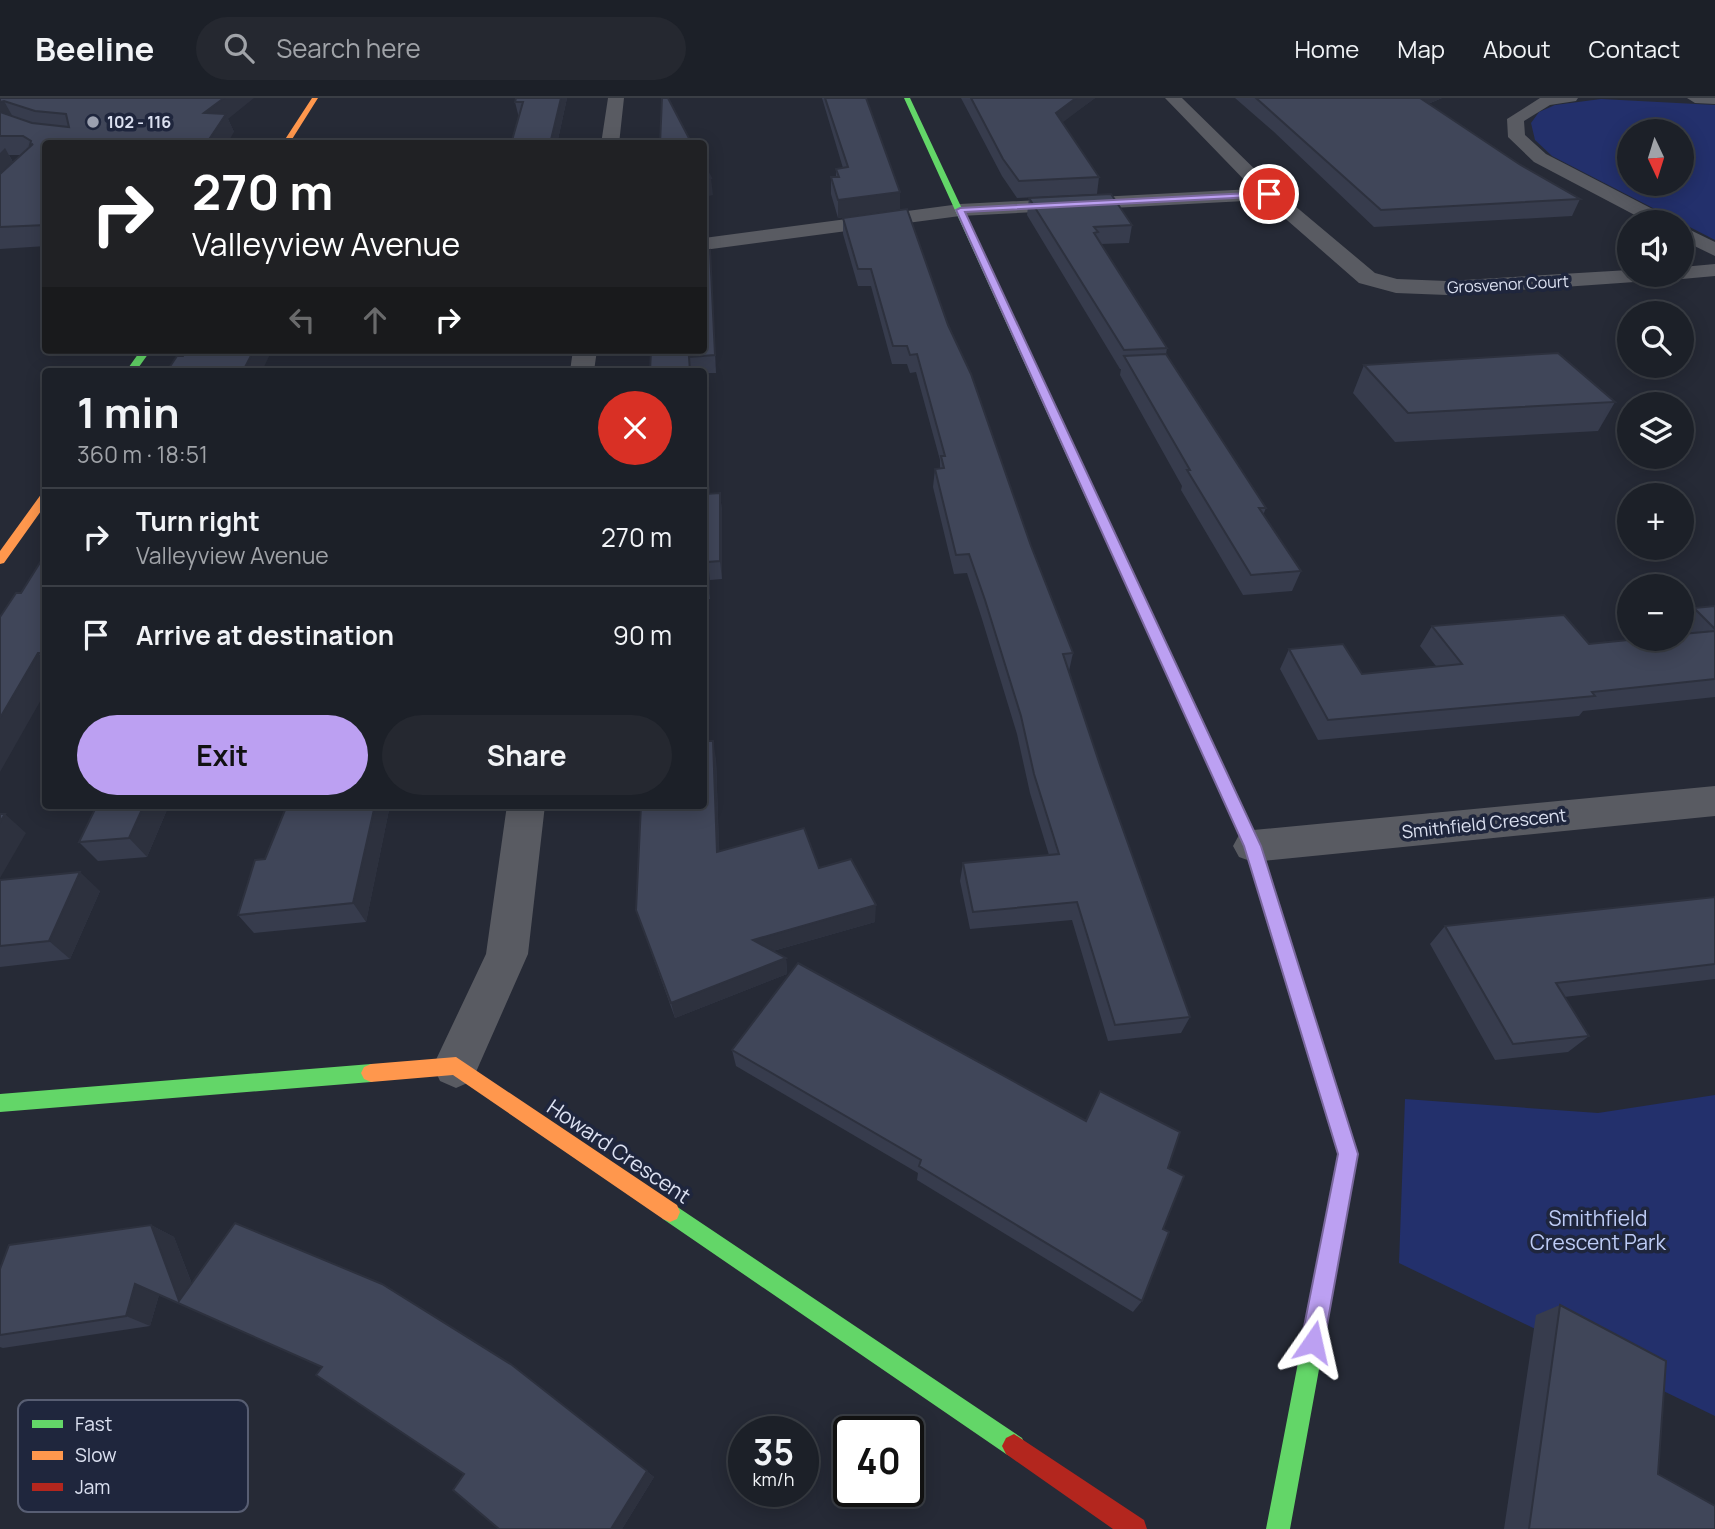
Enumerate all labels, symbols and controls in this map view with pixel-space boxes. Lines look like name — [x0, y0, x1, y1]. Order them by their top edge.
search box — [196, 17, 686, 80]
text: Beeline — [35, 26, 154, 71]
icon: search — [220, 29, 258, 67]
text: Search here — [276, 30, 421, 66]
text: Home — [1294, 32, 1359, 65]
text: Map — [1397, 32, 1445, 65]
text: About — [1483, 32, 1551, 65]
text: Contact — [1589, 32, 1680, 65]
place label: 102 - 116 — [107, 111, 171, 133]
marker: 102 - 116 — [85, 114, 101, 130]
north arrow — [1617, 119, 1694, 196]
map controls — [1617, 119, 1694, 651]
text: 270 m — [192, 158, 333, 225]
pin — [1239, 164, 1299, 224]
icon: right — [77, 168, 168, 259]
icon: arrive — [1250, 175, 1288, 213]
button: sound — [1617, 210, 1694, 287]
text: Valleyview Avenue — [192, 222, 460, 266]
street label: Grosvenor Court — [1447, 270, 1569, 298]
icon: left — [283, 301, 321, 339]
icon: ahead — [356, 301, 394, 339]
icon: right — [429, 301, 467, 339]
button: search — [1617, 301, 1694, 378]
text: 1 min — [77, 383, 180, 441]
button: close — [598, 391, 672, 465]
button: layers — [1617, 392, 1694, 469]
text: 360 m · 18:51 — [77, 438, 208, 470]
button: + — [1617, 483, 1694, 560]
text: Turn right — [136, 503, 260, 539]
icon: right — [77, 518, 115, 556]
text: 270 m — [601, 519, 672, 555]
text: Valleyview Avenue — [136, 539, 329, 571]
button: − — [1617, 574, 1694, 651]
icon: arrive — [77, 616, 115, 654]
text: Arrive at destination — [136, 617, 394, 653]
text: 90 m — [613, 617, 672, 653]
button: Exit — [77, 715, 368, 795]
button: Share — [382, 715, 672, 795]
street label: Smithfield Crescent — [1401, 802, 1567, 844]
street label: Howard Crescent — [542, 1093, 696, 1209]
park label: Smithfield Crescent Park — [1530, 1204, 1667, 1256]
position arrow — [1276, 1305, 1350, 1379]
legend — [18, 1400, 248, 1512]
text: Fast — [75, 1411, 112, 1437]
speed limit sign: 40 — [833, 1416, 924, 1507]
text: 35 — [753, 1428, 794, 1476]
text: Slow — [75, 1442, 117, 1468]
text: km/h — [753, 1467, 794, 1491]
text: Jam — [75, 1474, 110, 1500]

